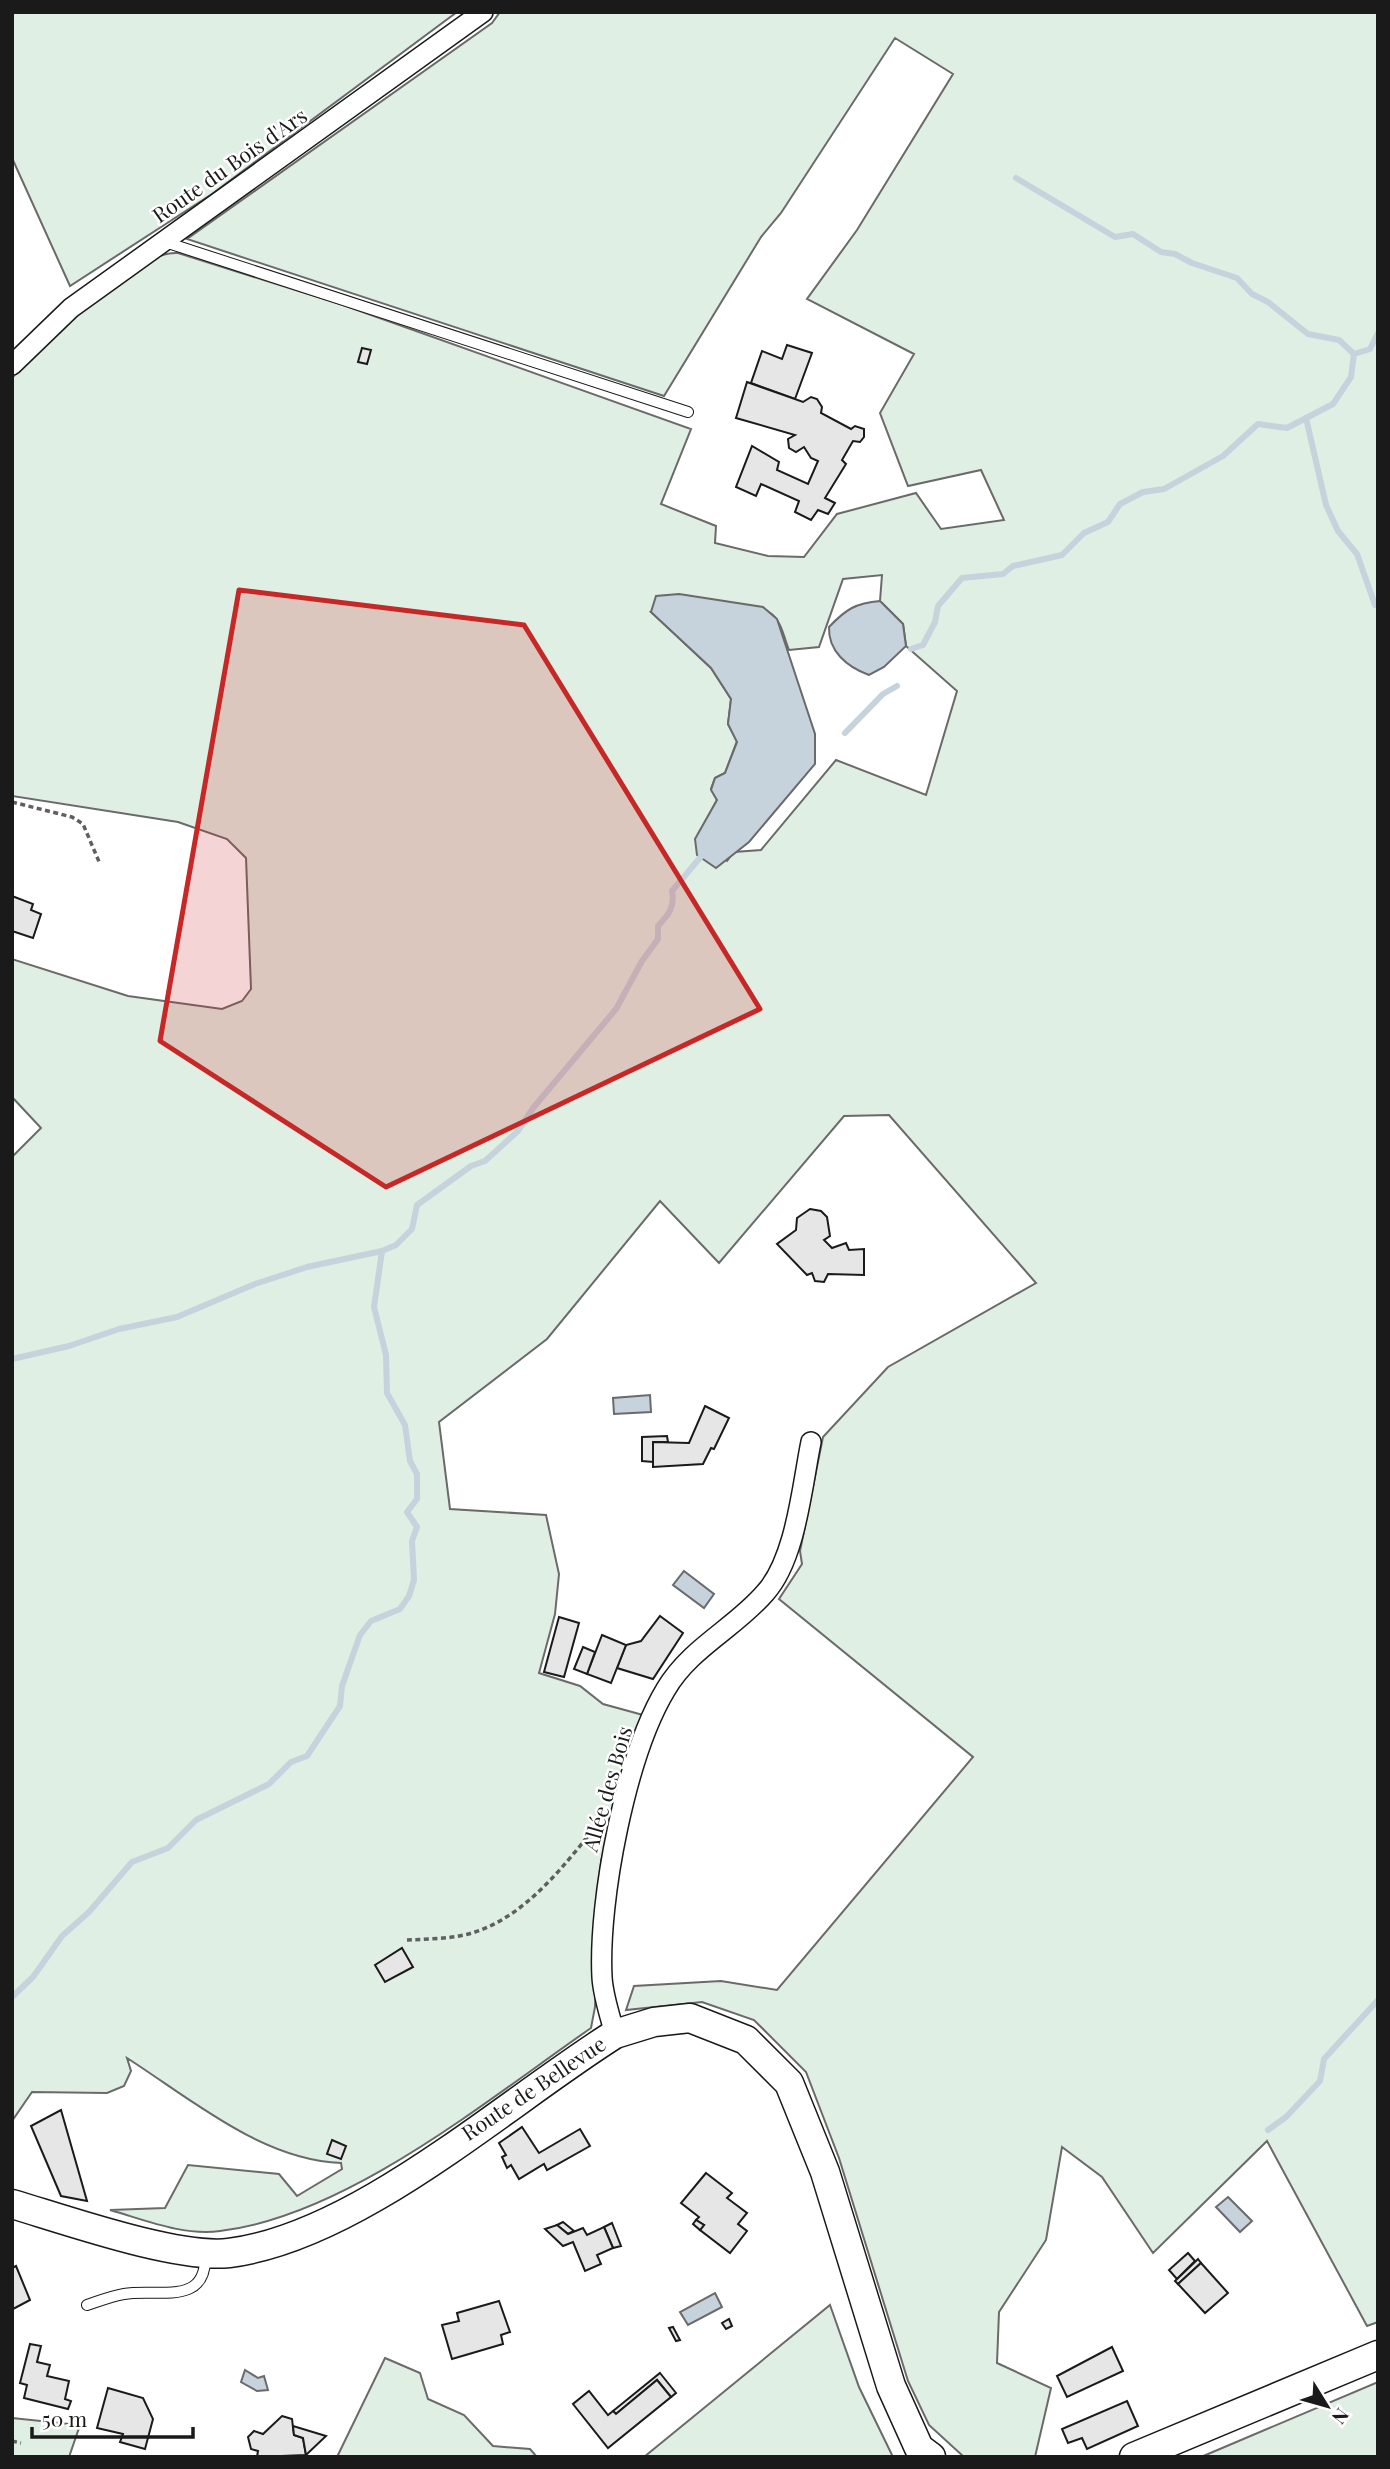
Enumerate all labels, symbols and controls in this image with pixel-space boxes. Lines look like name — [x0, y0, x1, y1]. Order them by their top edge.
street label: Route du Bois d'Ars — [146, 101, 312, 228]
street label: Allée des Bois — [575, 1723, 637, 1855]
street label: Route de Bellevue — [455, 2029, 610, 2146]
north arrow — [1292, 2371, 1362, 2441]
scale bar — [32, 2396, 192, 2440]
text: 50 m — [42, 2404, 88, 2432]
text: N — [1327, 2404, 1356, 2430]

